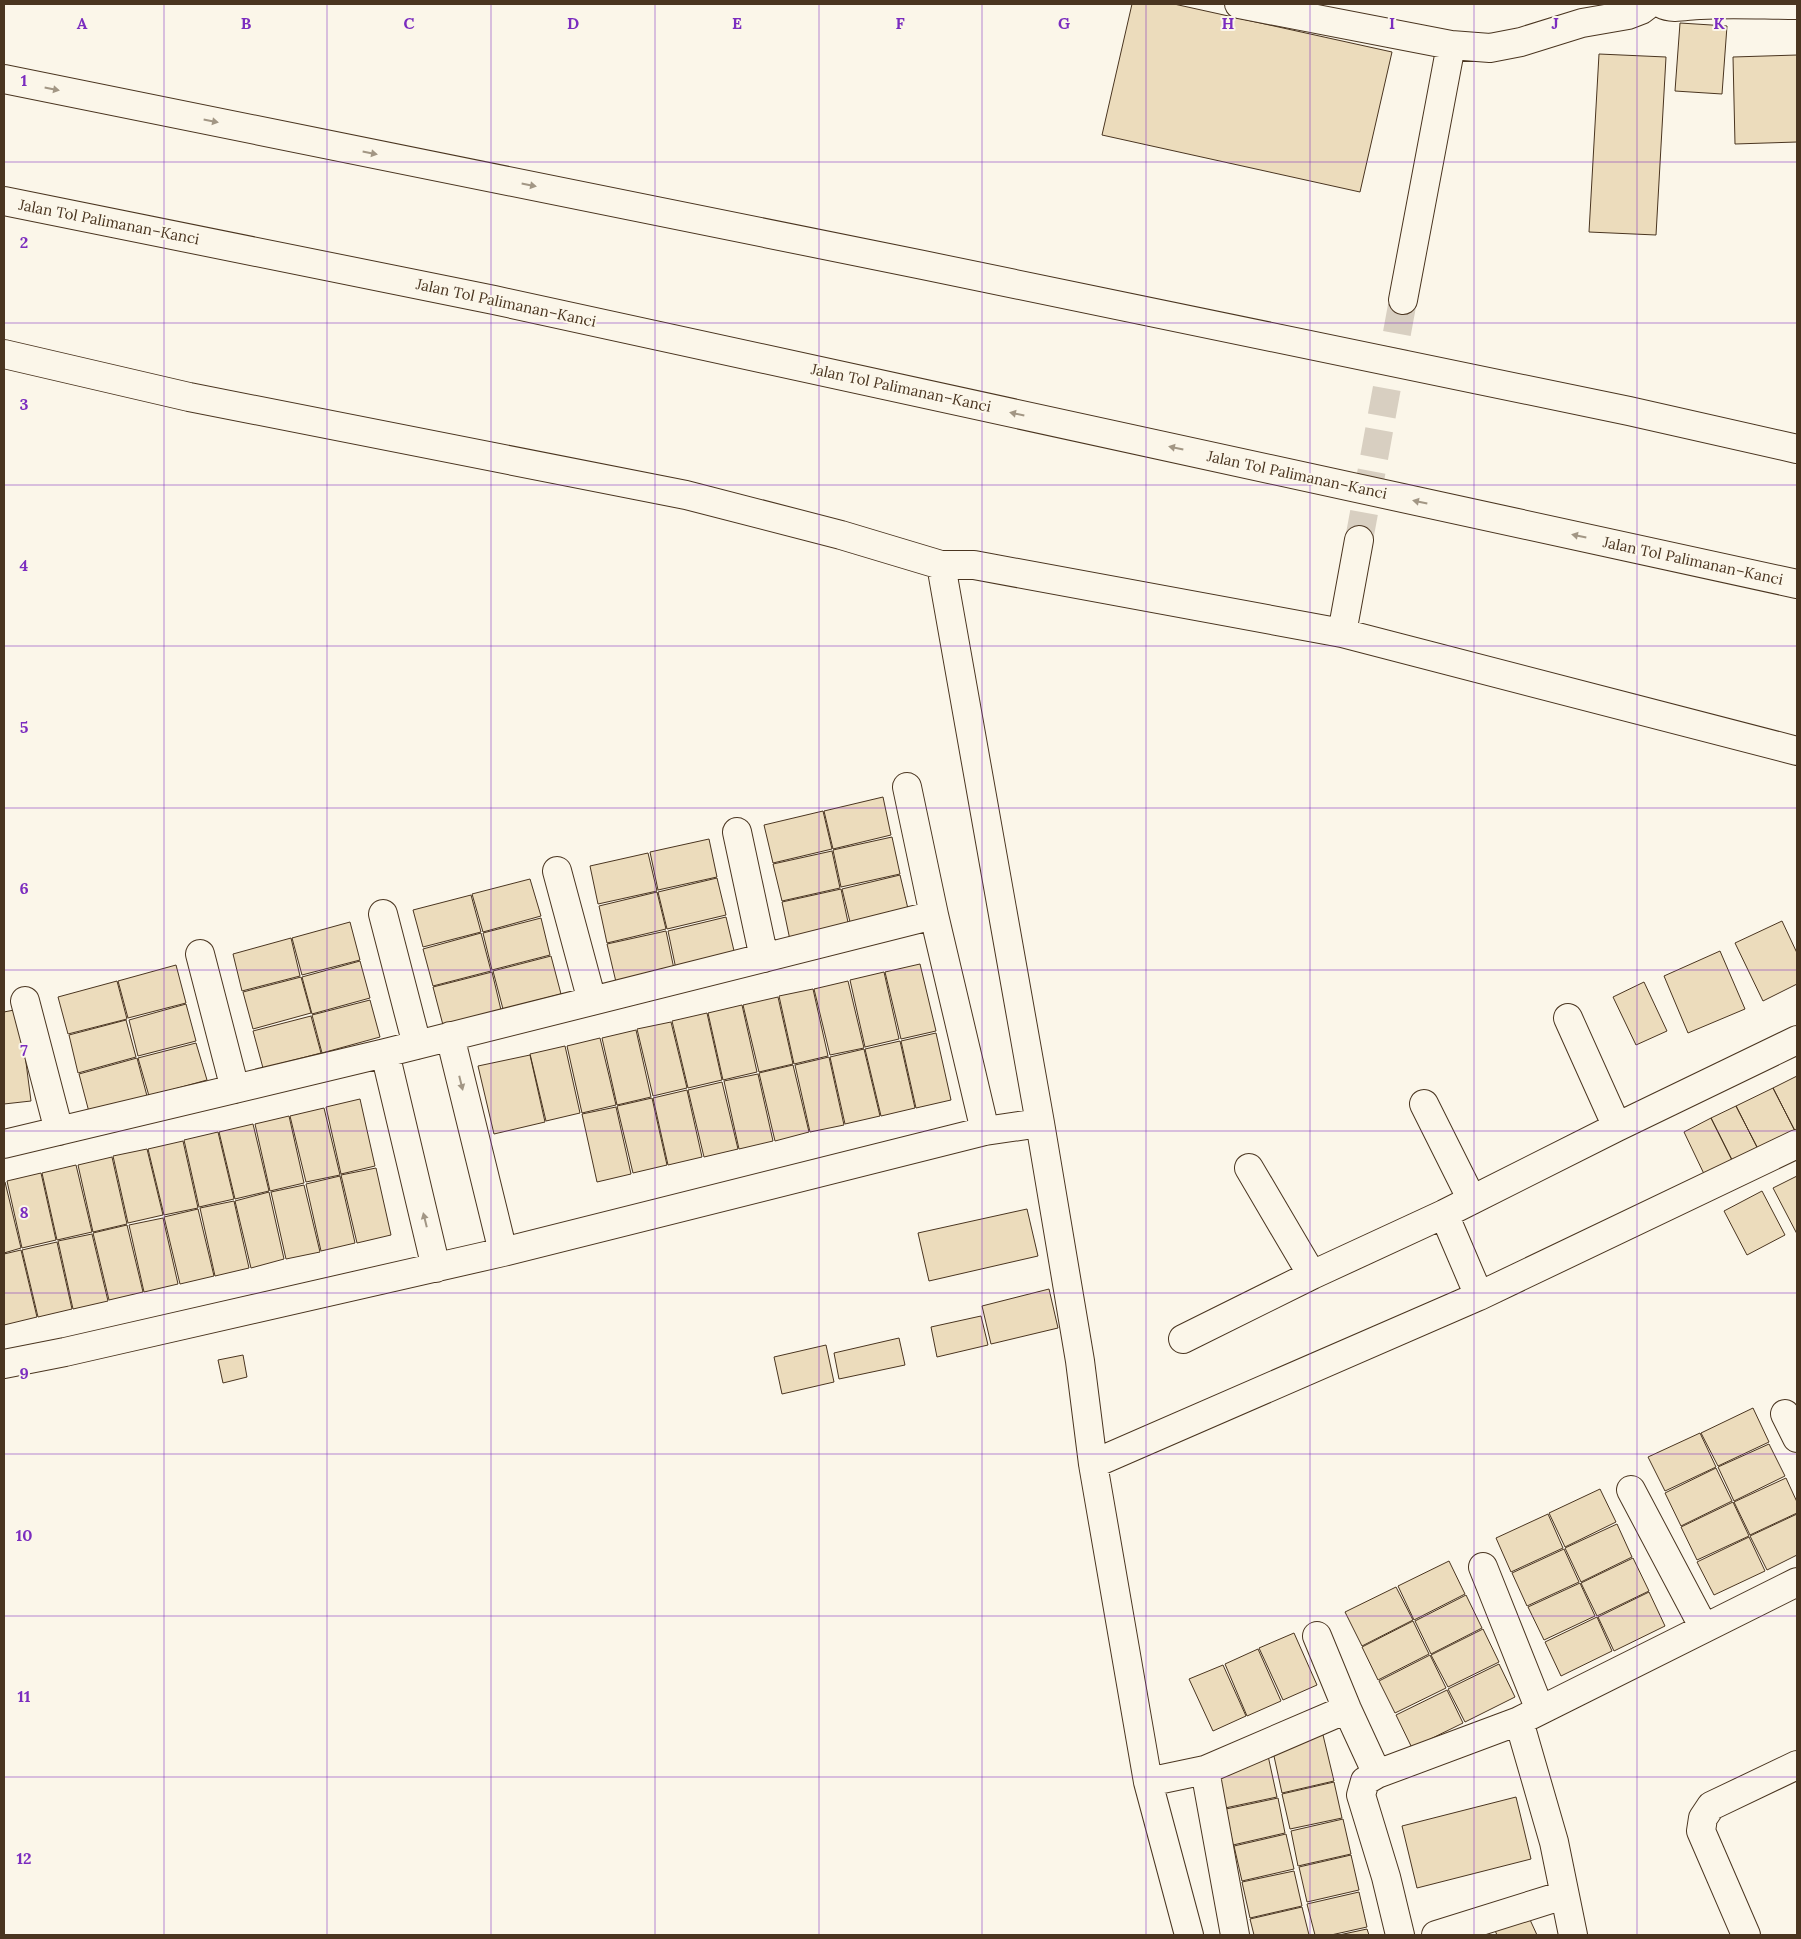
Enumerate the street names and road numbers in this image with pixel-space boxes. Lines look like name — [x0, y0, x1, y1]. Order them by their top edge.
street label: Jalan Tol Palimanan–Kanci — [16, 194, 201, 248]
street label: Jalan Tol Palimanan–Kanci — [413, 274, 598, 331]
street label: Jalan Tol Palimanan–Kanci — [808, 359, 993, 416]
street label: Jalan Tol Palimanan–Kanci — [1204, 446, 1389, 503]
street label: Jalan Tol Palimanan–Kanci — [1600, 532, 1785, 589]

